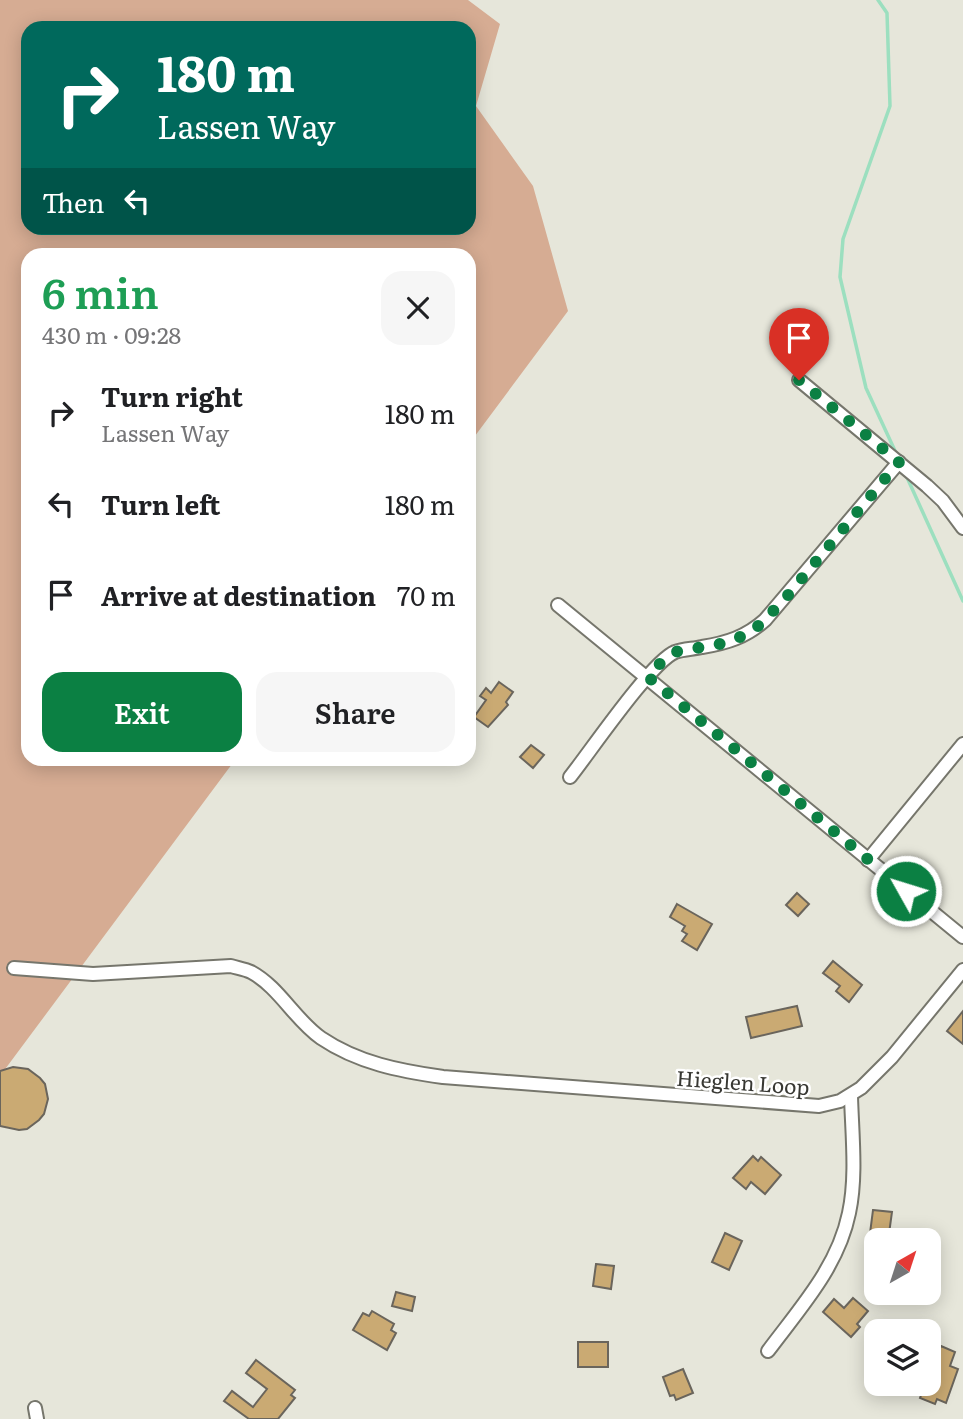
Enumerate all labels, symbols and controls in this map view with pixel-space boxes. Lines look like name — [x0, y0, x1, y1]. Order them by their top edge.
text: 180 m — [157, 34, 295, 107]
icon: right — [42, 49, 133, 140]
text: Lassen Way — [157, 101, 336, 149]
text: Then — [42, 182, 104, 221]
icon: left — [118, 182, 156, 220]
text: 6 min — [42, 260, 159, 322]
button: close — [381, 271, 455, 345]
pin — [769, 308, 829, 380]
text: 430 m · 09:28 — [42, 317, 181, 351]
icon: arrive — [780, 319, 818, 357]
text: Turn right — [101, 376, 243, 415]
text: 180 m — [385, 393, 455, 432]
icon: right — [42, 394, 80, 432]
text: Lassen Way — [101, 415, 229, 449]
text: Turn left — [101, 484, 220, 523]
text: 180 m — [385, 484, 455, 523]
icon: left — [42, 485, 80, 523]
text: Arrive at destination — [101, 575, 376, 614]
text: 70 m — [397, 575, 456, 614]
icon: arrive — [42, 576, 80, 614]
button: Exit — [42, 672, 242, 752]
button: Share — [256, 672, 455, 752]
position arrow — [869, 854, 943, 928]
street label: Hieglen Loop — [675, 1061, 811, 1101]
north arrow — [864, 1228, 942, 1306]
map controls — [864, 1228, 941, 1396]
button: layers — [864, 1319, 941, 1396]

